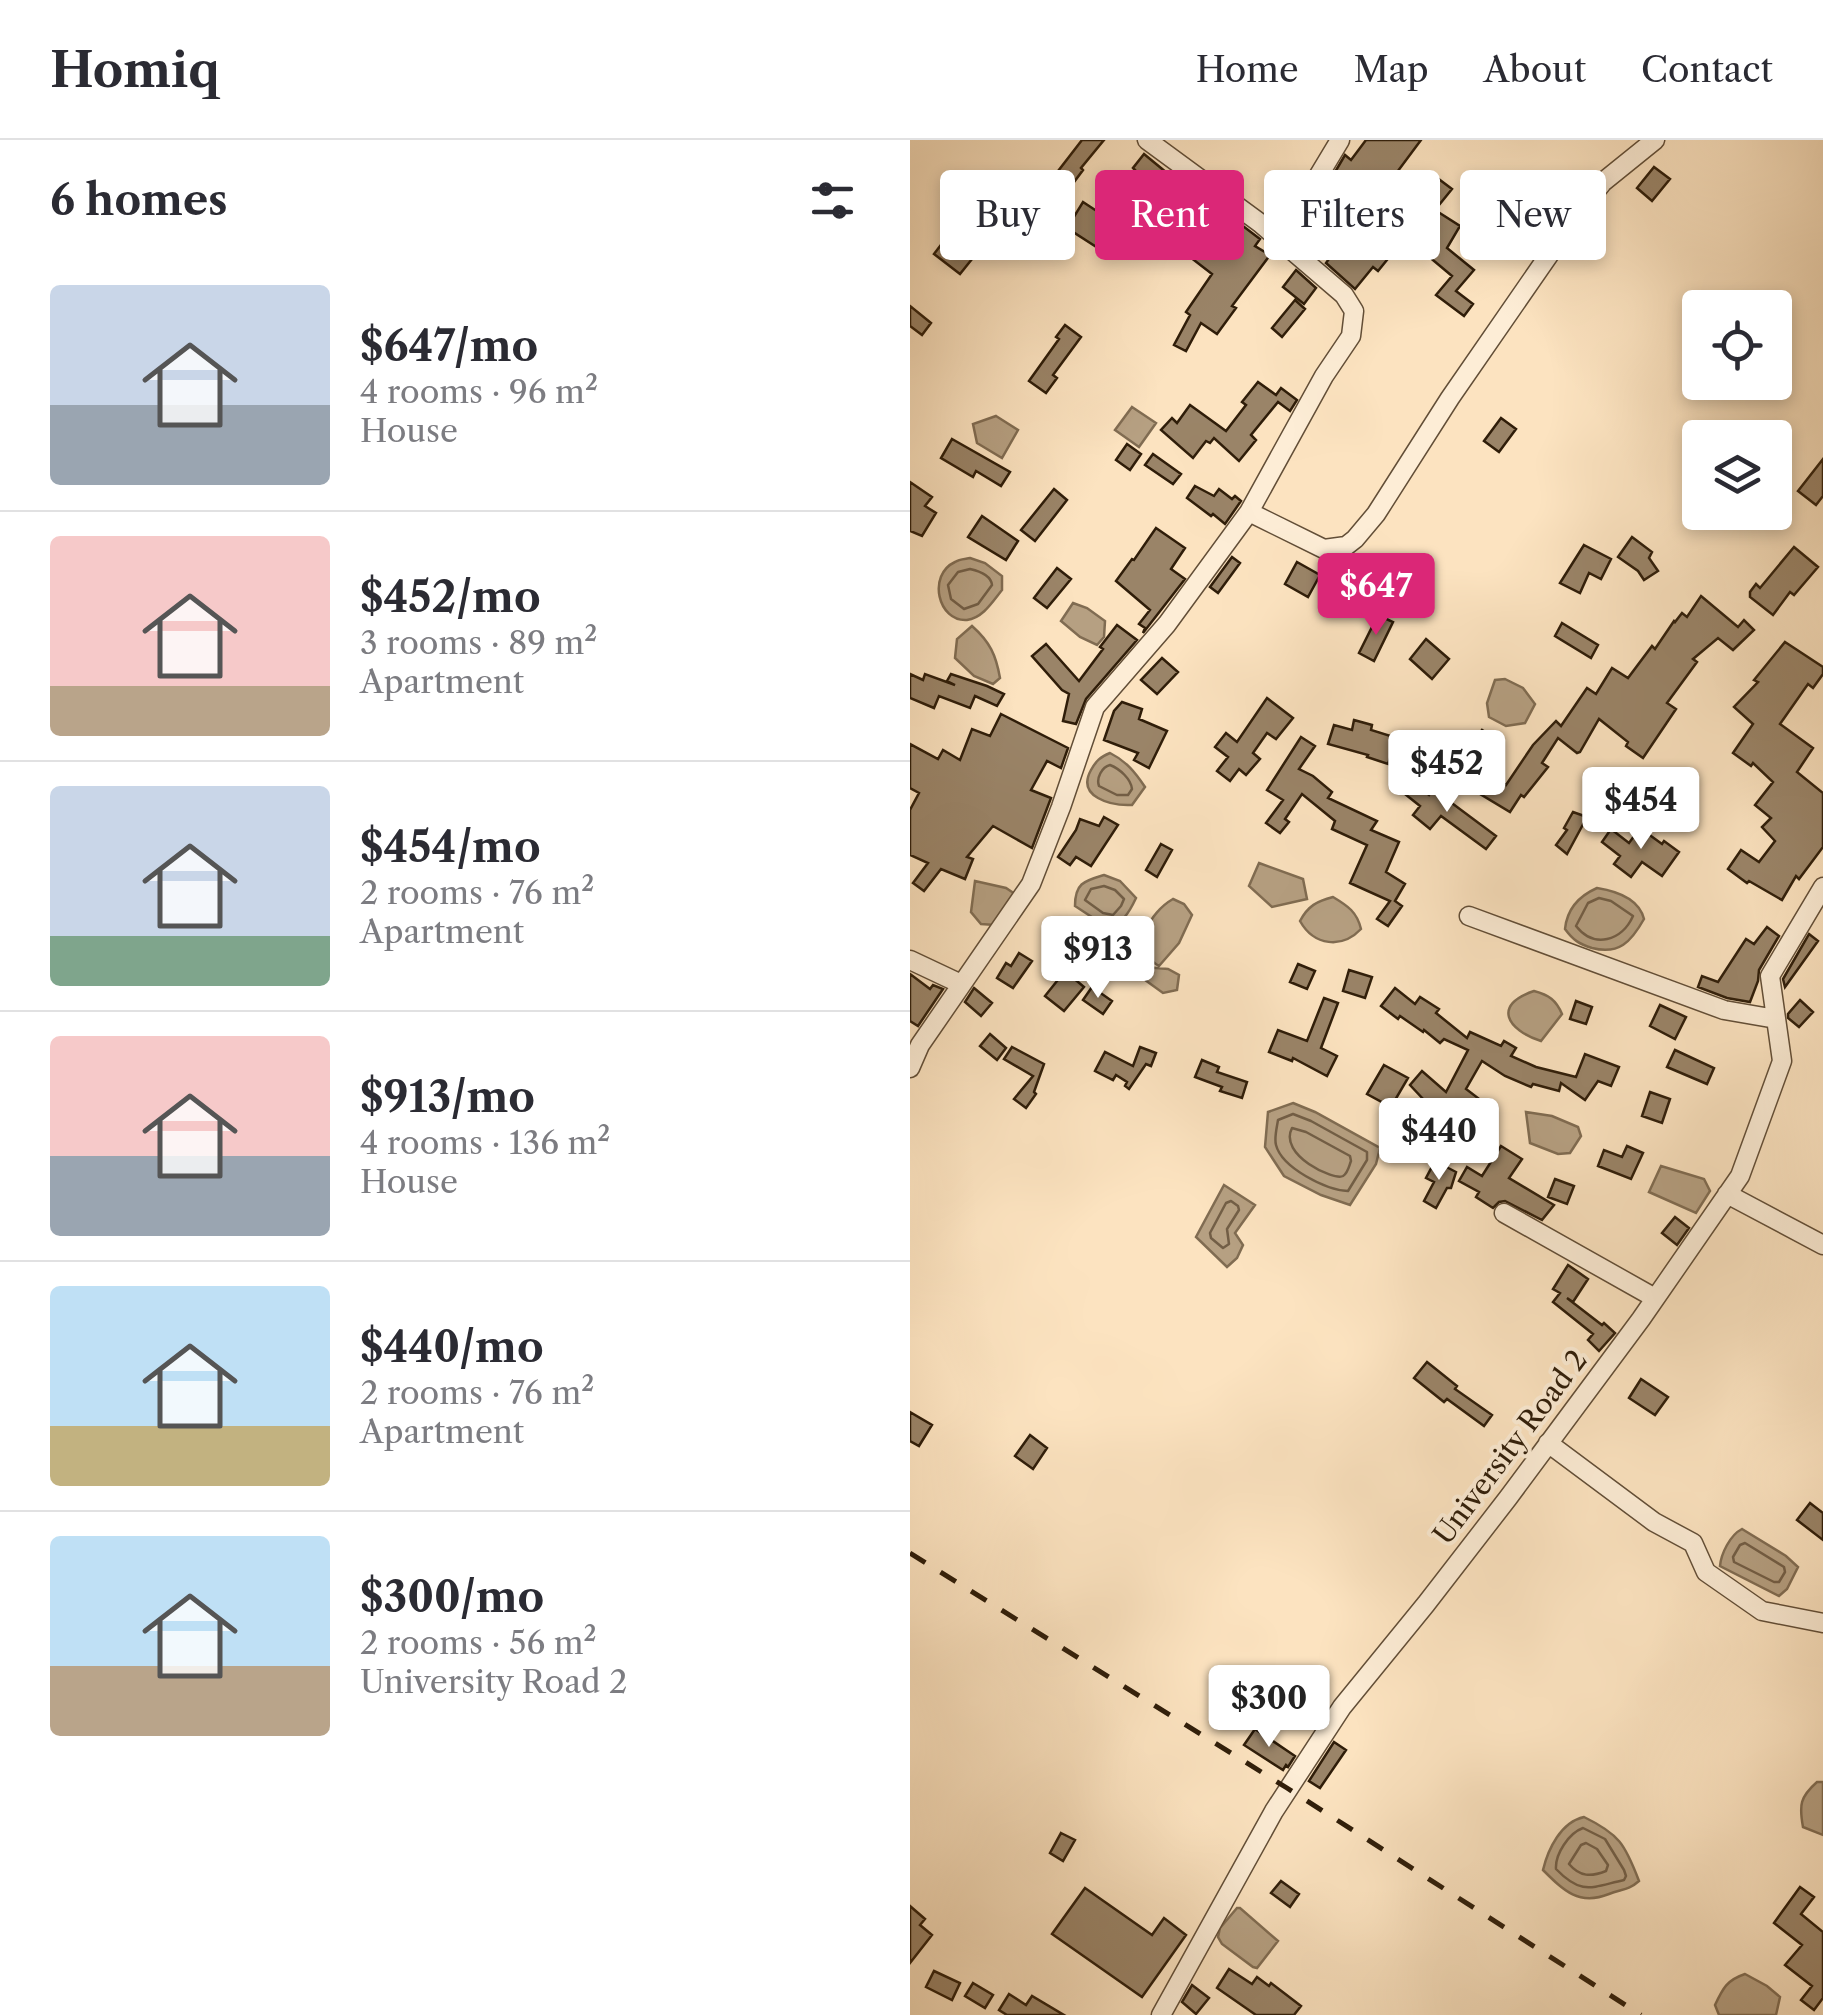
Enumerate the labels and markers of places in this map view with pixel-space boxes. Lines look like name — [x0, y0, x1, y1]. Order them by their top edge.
pin: $647 — [1317, 553, 1435, 638]
pin: $452 — [1388, 730, 1506, 815]
pin: $454 — [1582, 767, 1700, 852]
pin: $913 — [1039, 916, 1157, 1001]
pin: $440 — [1380, 1098, 1498, 1183]
pin: $300 — [1210, 1665, 1328, 1750]

